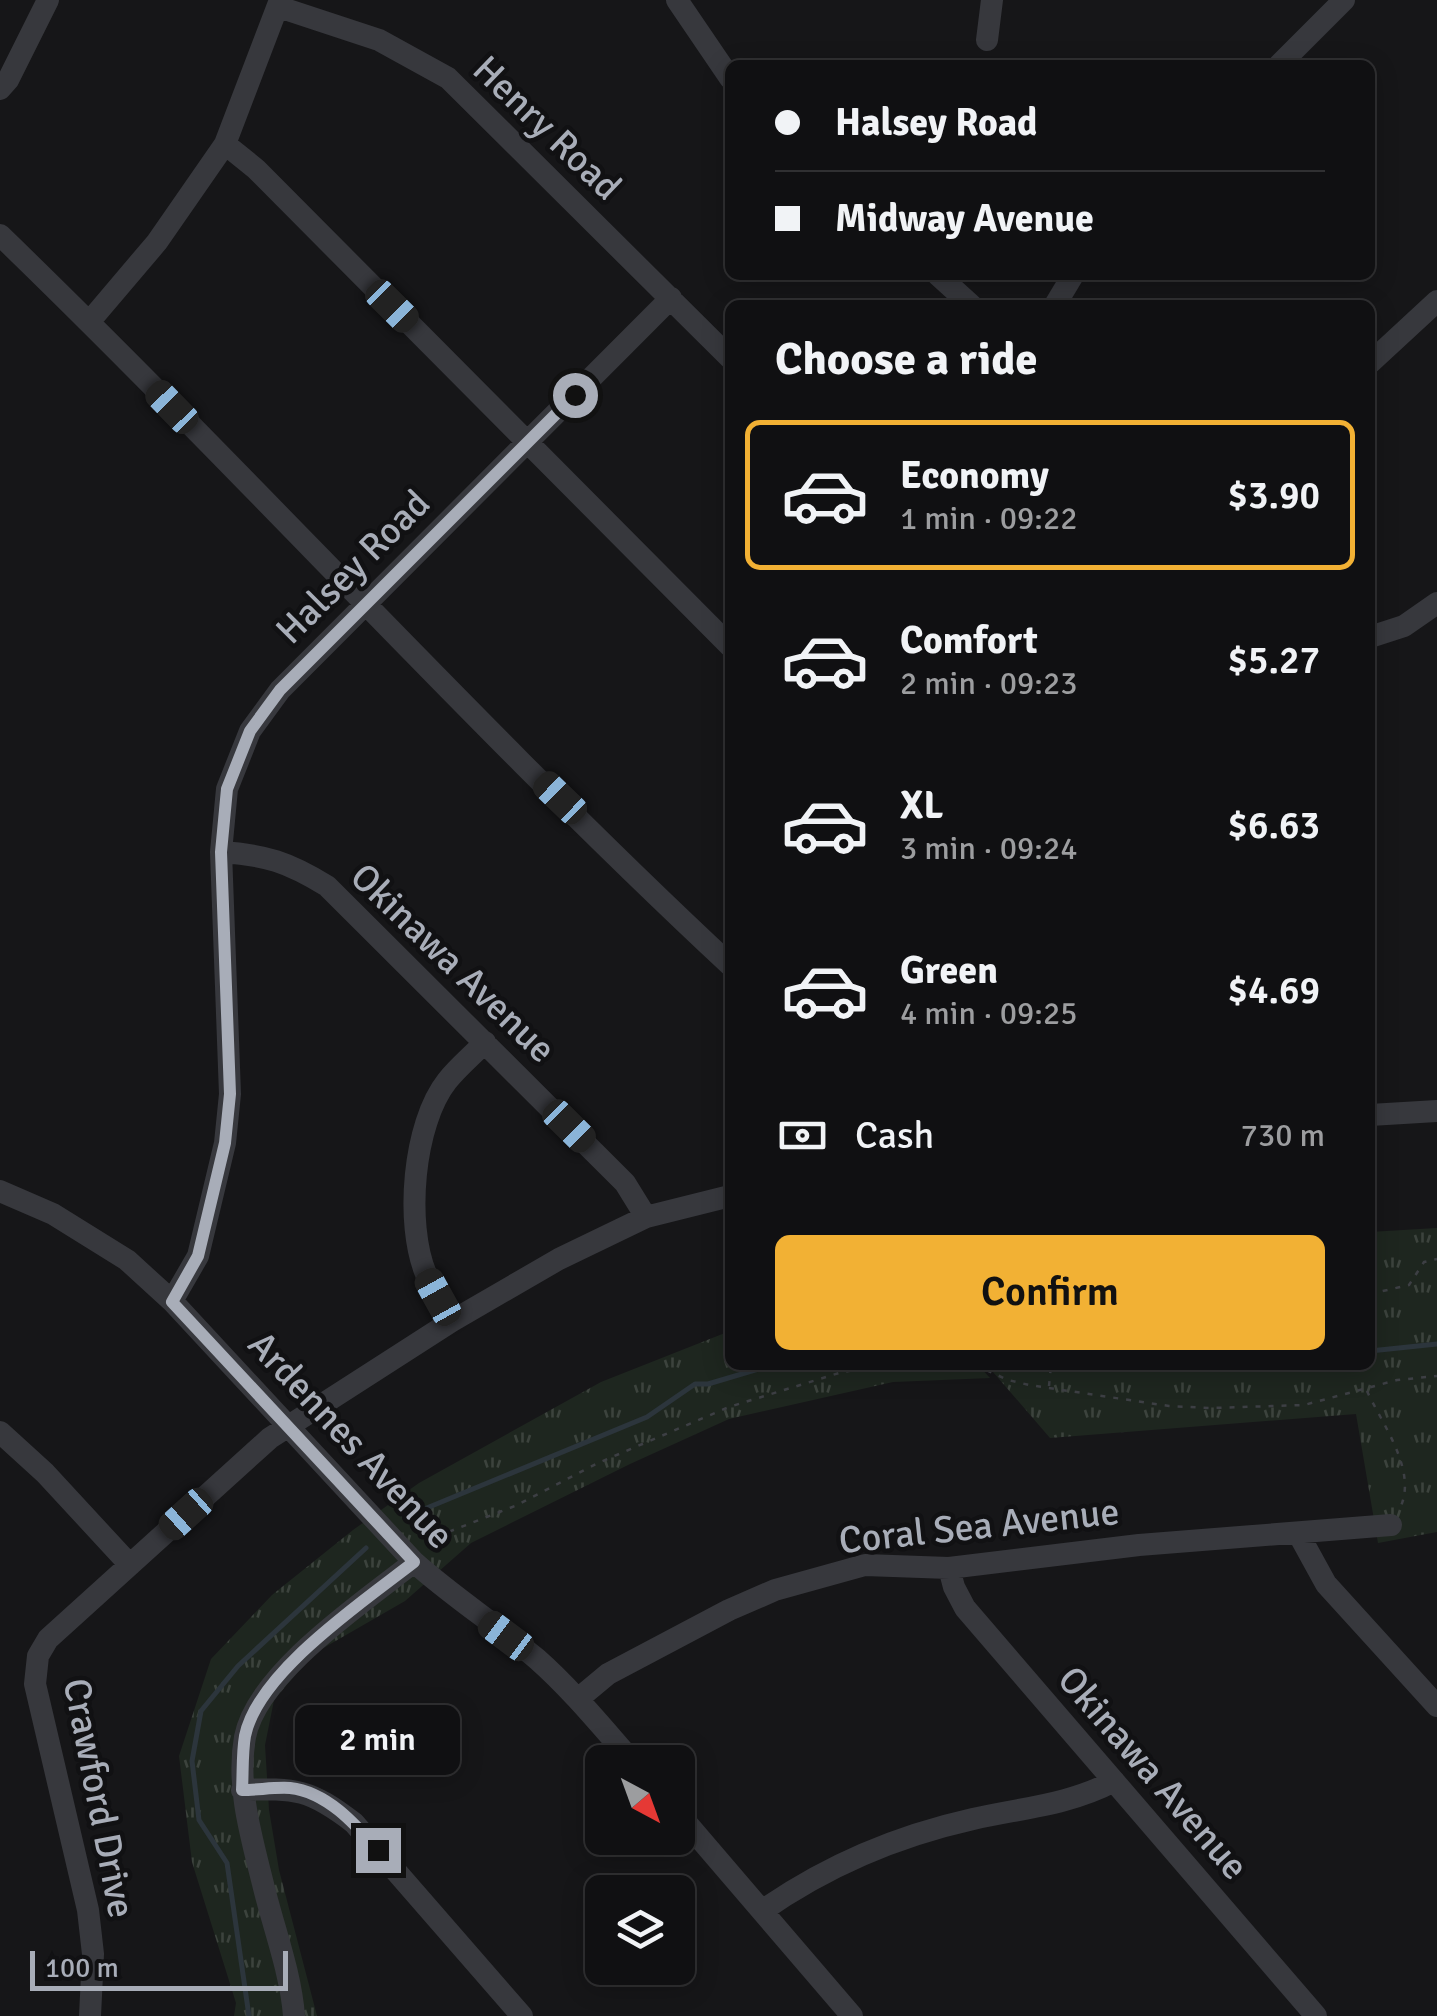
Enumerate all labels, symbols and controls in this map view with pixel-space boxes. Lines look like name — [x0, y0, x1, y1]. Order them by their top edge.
street label: Henry Road — [463, 46, 631, 210]
text: Halsey Road — [835, 99, 1038, 146]
text: Midway Avenue — [835, 195, 1094, 242]
car — [360, 274, 424, 338]
text: Choose a ride — [775, 332, 1038, 387]
route start — [553, 373, 598, 418]
car — [140, 375, 204, 439]
icon: car — [780, 450, 870, 540]
text: Economy — [900, 452, 1049, 499]
text: $3.90 — [1227, 472, 1320, 519]
street label: Halsey Road — [266, 480, 440, 654]
text: 1 min · 09:22 — [900, 499, 1078, 538]
icon: car — [780, 615, 870, 705]
text: Comfort — [900, 617, 1038, 664]
text: $5.27 — [1227, 637, 1320, 684]
text: 2 min · 09:23 — [900, 664, 1078, 703]
car — [528, 766, 592, 830]
icon: car — [780, 780, 870, 870]
text: XL — [900, 782, 943, 829]
text: $6.63 — [1227, 802, 1320, 849]
text: 3 min · 09:24 — [900, 829, 1078, 868]
street label: Okinawa Avenue — [341, 853, 565, 1073]
icon: car — [780, 945, 870, 1035]
text: Green — [900, 947, 998, 994]
text: $4.69 — [1227, 967, 1320, 1014]
text: 4 min · 09:25 — [900, 994, 1078, 1033]
car — [537, 1094, 601, 1158]
icon: cash — [775, 1108, 830, 1163]
text: Cash — [855, 1112, 934, 1159]
text: 730 m — [1241, 1116, 1325, 1155]
button: Confirm — [775, 1235, 1325, 1350]
car — [410, 1263, 466, 1331]
street label: Ardennes Avenue — [238, 1321, 464, 1559]
car — [154, 1483, 218, 1545]
street label: Coral Sea Avenue — [837, 1488, 1121, 1564]
car — [473, 1606, 539, 1666]
street label: Okinawa Avenue — [1048, 1657, 1258, 1889]
street label: Crawford Drive — [53, 1674, 145, 1922]
callout: 2 min — [296, 1705, 460, 1775]
text: 2 min — [339, 1720, 416, 1759]
north arrow — [585, 1745, 695, 1855]
map controls — [585, 1745, 695, 1985]
route end — [356, 1828, 401, 1873]
button: layers — [585, 1875, 695, 1985]
scale bar — [30, 1946, 288, 1990]
text: 100 m — [45, 1951, 119, 1985]

